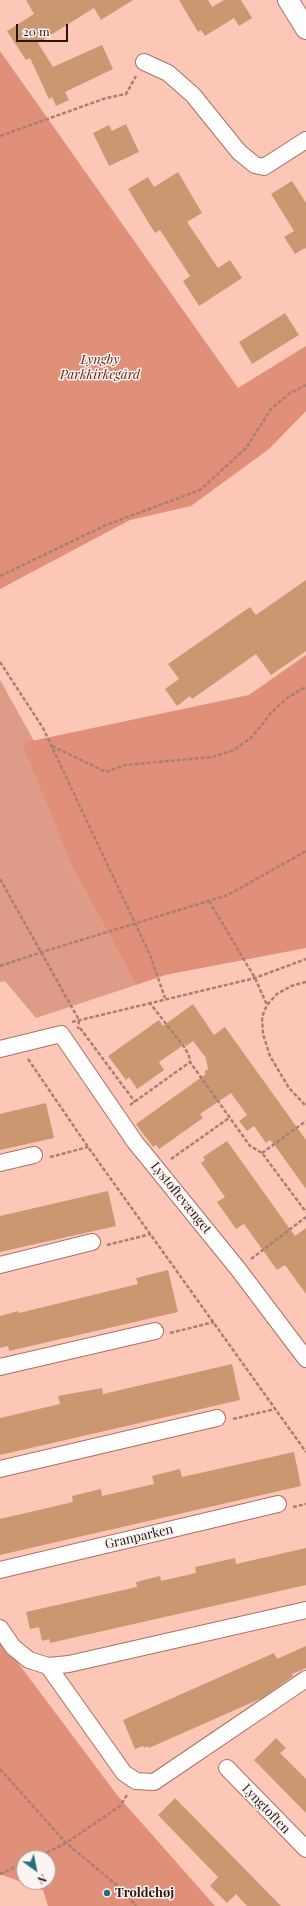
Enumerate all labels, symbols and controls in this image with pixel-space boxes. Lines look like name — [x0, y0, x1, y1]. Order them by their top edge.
scale bar — [18, 16, 70, 42]
text: 20 m — [23, 23, 50, 39]
park label: Lyngby Parkkirkegård — [60, 352, 140, 383]
street label: Lystoftevænget — [147, 1159, 215, 1237]
street label: Granparken — [103, 1522, 175, 1552]
street label: Lyngtoften — [239, 1781, 293, 1837]
north arrow — [16, 1850, 56, 1890]
text: N — [35, 1871, 50, 1888]
place label: Troldehøj — [115, 1885, 174, 1901]
marker: Troldehøj — [102, 1888, 112, 1898]

